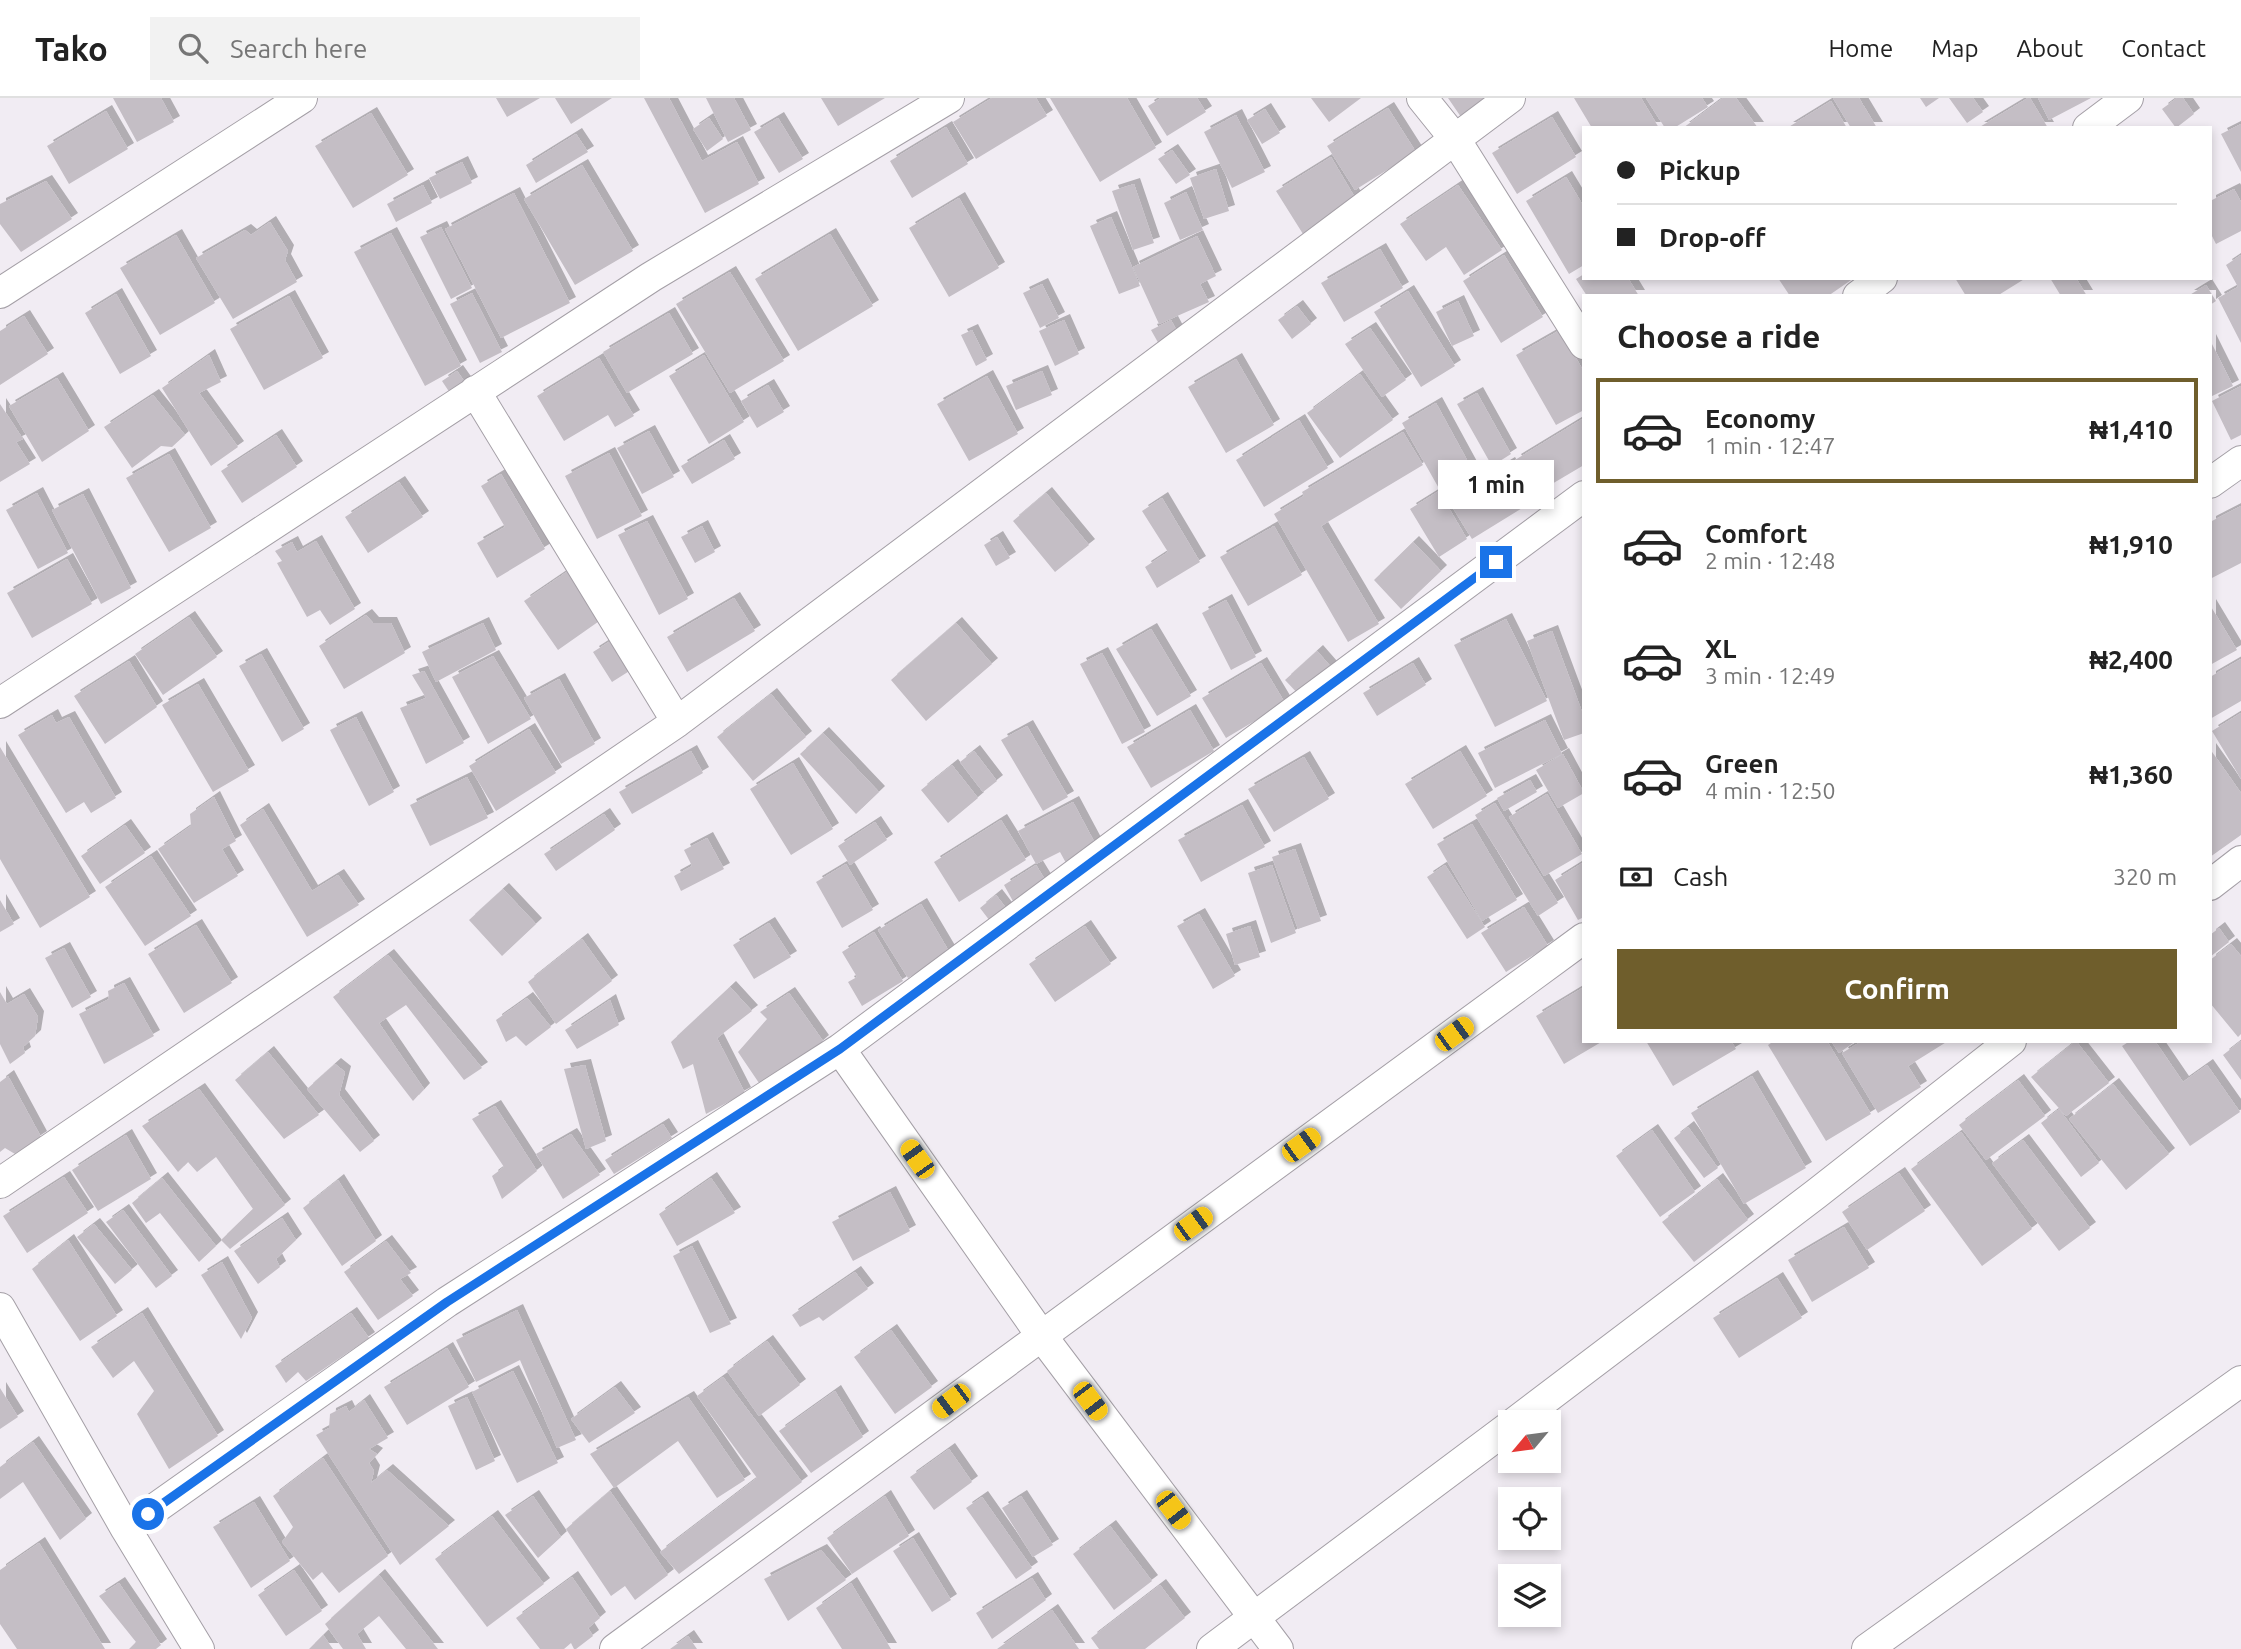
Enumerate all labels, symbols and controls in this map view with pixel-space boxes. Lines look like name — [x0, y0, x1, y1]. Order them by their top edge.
search box — [150, 17, 640, 80]
icon: search — [174, 29, 212, 67]
text: Tako — [35, 30, 108, 67]
text: Search here — [230, 34, 367, 63]
text: Home — [1828, 35, 1893, 62]
text: Map — [1931, 35, 1978, 62]
text: About — [2016, 35, 2083, 62]
text: Contact — [2121, 35, 2206, 62]
text: Pickup — [1659, 156, 1741, 185]
text: Drop-off — [1659, 223, 1766, 252]
text: Choose a ride — [1617, 318, 1820, 354]
icon: car — [1621, 399, 1684, 462]
text: Economy — [1705, 404, 1815, 433]
text: ₦1,410 — [2089, 415, 2173, 444]
text: 1 min · 12:47 — [1705, 433, 1836, 458]
callout: 1 min — [1438, 461, 1554, 510]
text: 1 min — [1467, 472, 1525, 497]
icon: car — [1621, 514, 1684, 577]
text: Comfort — [1705, 519, 1808, 548]
text: ₦1,910 — [2089, 530, 2173, 559]
route end — [1480, 546, 1512, 578]
text: 2 min · 12:48 — [1705, 548, 1836, 573]
icon: car — [1621, 629, 1684, 692]
text: XL — [1705, 634, 1736, 663]
text: ₦2,400 — [2089, 645, 2173, 674]
text: 3 min · 12:49 — [1705, 663, 1836, 688]
icon: car — [1621, 744, 1684, 807]
text: Green — [1705, 749, 1779, 778]
text: ₦1,360 — [2089, 760, 2173, 789]
text: 4 min · 12:50 — [1705, 778, 1836, 803]
icon: cash — [1617, 858, 1655, 896]
text: Cash — [1673, 862, 1728, 891]
text: 320 m — [2113, 864, 2177, 889]
button: Confirm — [1617, 949, 2177, 1029]
car — [1431, 1013, 1478, 1055]
car — [1278, 1124, 1325, 1166]
car — [897, 1136, 938, 1182]
car — [1170, 1203, 1217, 1245]
car — [1069, 1378, 1112, 1424]
car — [928, 1380, 975, 1422]
north arrow — [1498, 1410, 1561, 1474]
map controls — [1498, 1410, 1561, 1627]
car — [1152, 1487, 1195, 1533]
button: locate — [1498, 1487, 1561, 1550]
route start — [132, 1498, 164, 1530]
button: layers — [1498, 1564, 1561, 1627]

